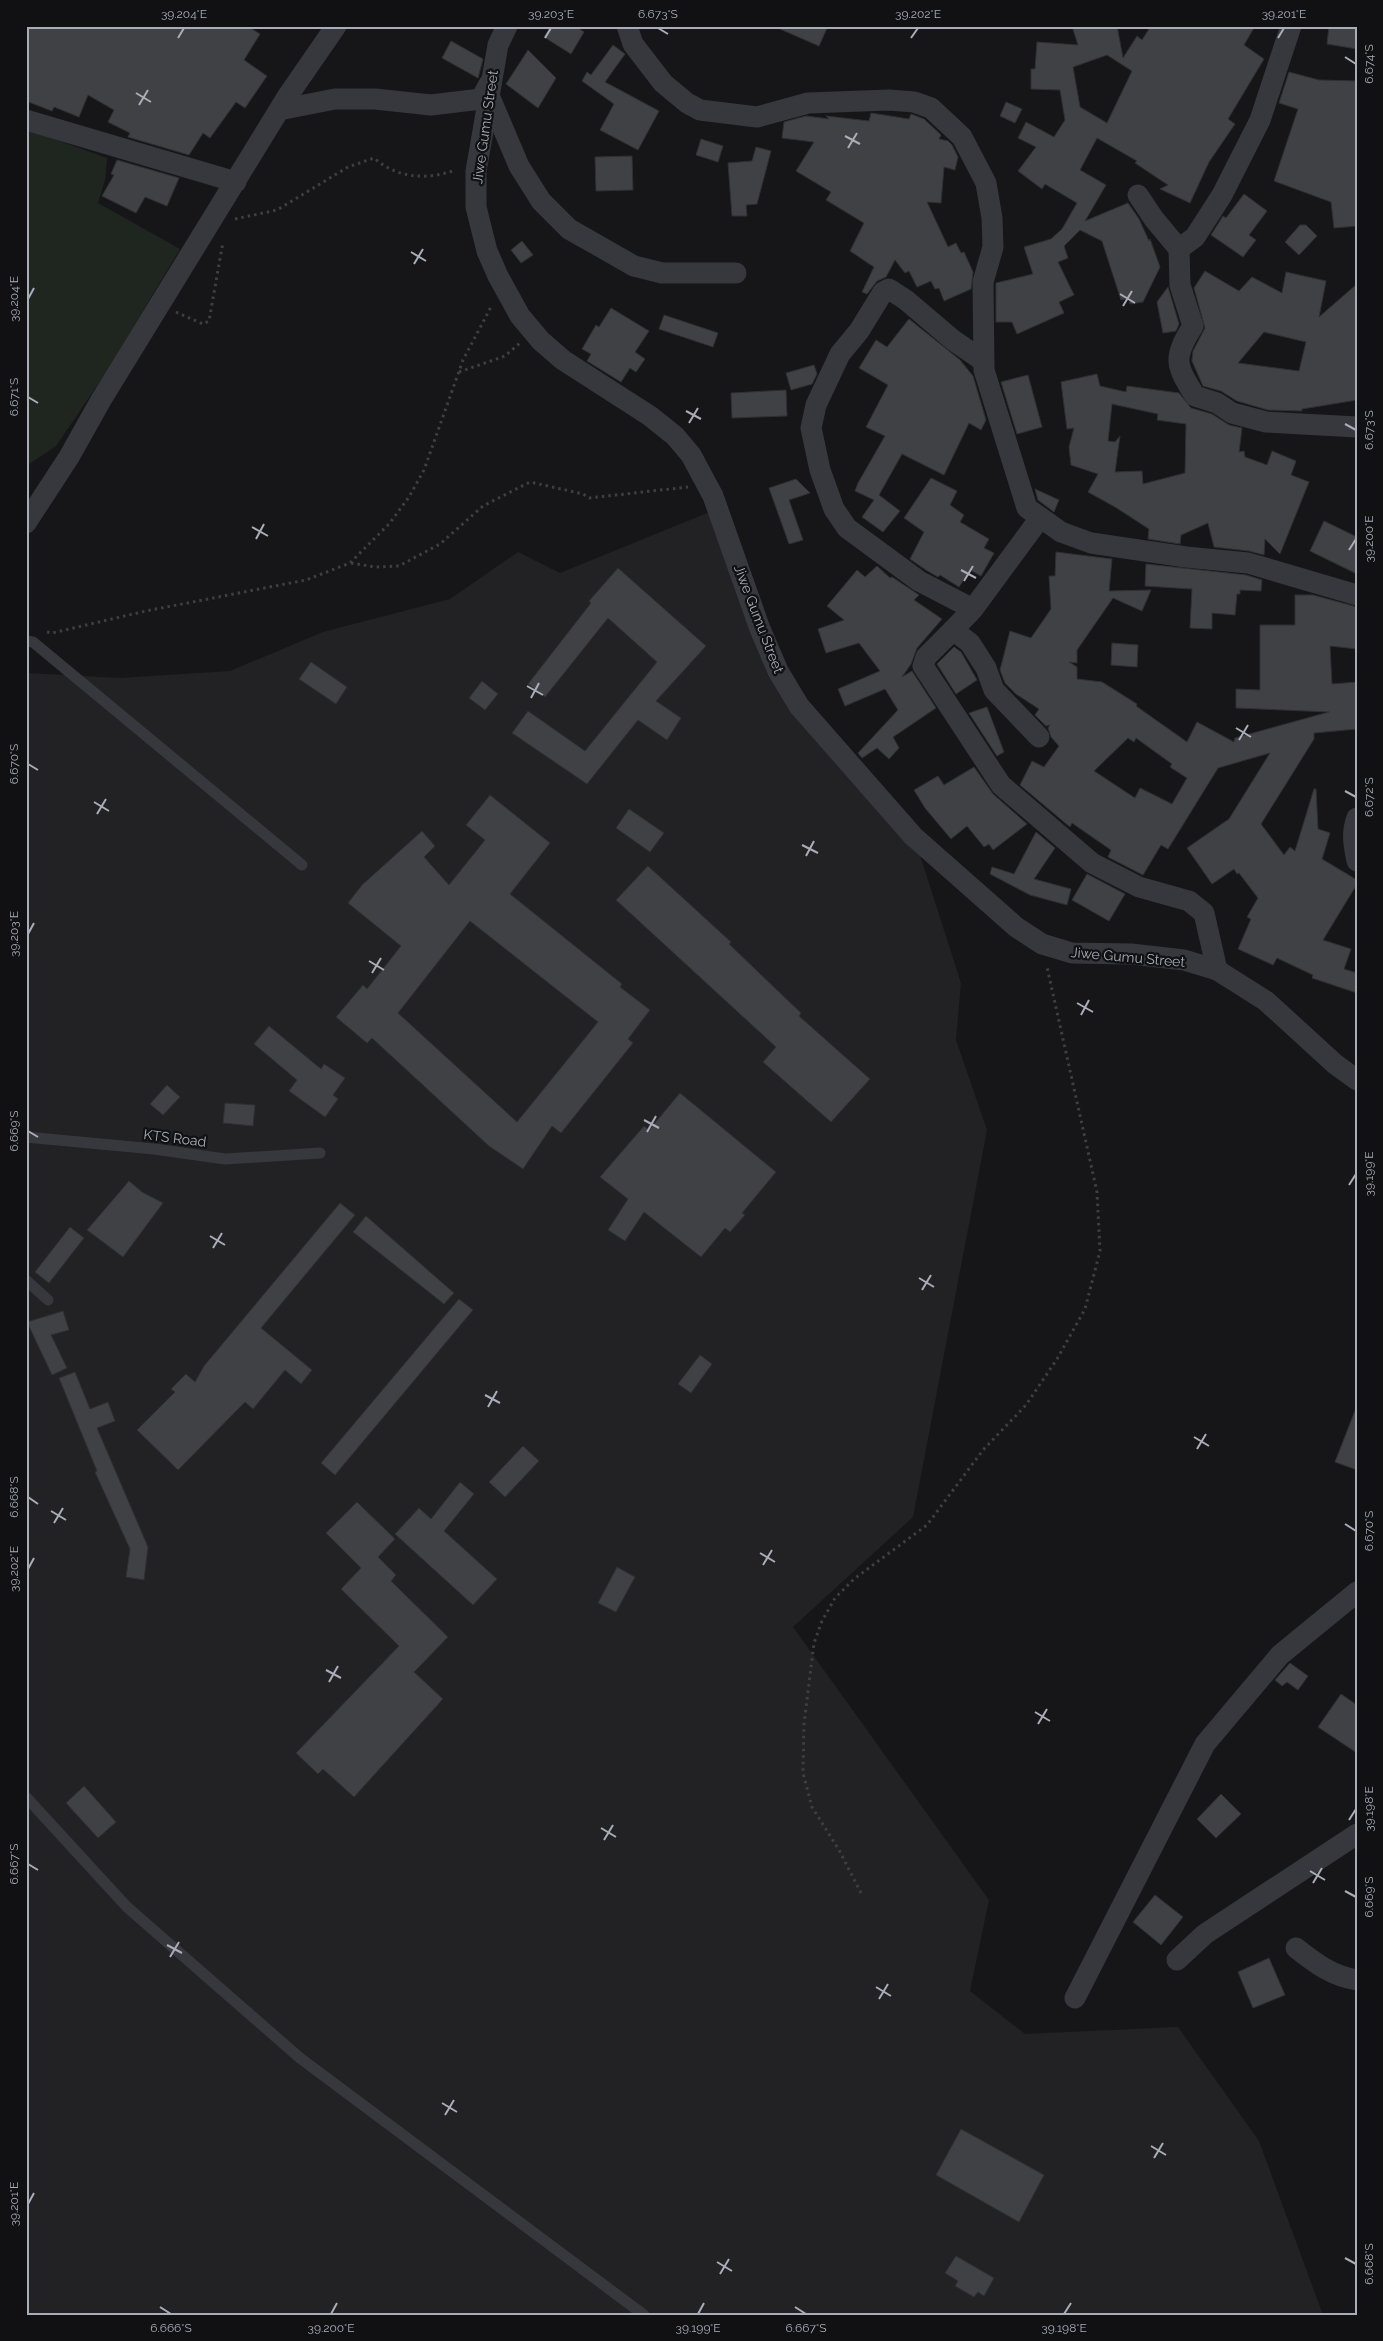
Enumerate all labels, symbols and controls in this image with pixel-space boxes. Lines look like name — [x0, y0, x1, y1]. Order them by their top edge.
text: 39.204°E — [161, 7, 207, 21]
text: 39.203°E — [528, 7, 574, 21]
text: 6.673°S — [638, 7, 678, 21]
text: 39.202°E — [895, 7, 941, 21]
text: 39.201°E — [1262, 7, 1306, 21]
text: 6.674°S — [1362, 44, 1376, 84]
street label: Jiwe Gumu Street — [469, 69, 501, 185]
text: 39.204°E — [7, 276, 21, 322]
text: 6.671°S — [7, 378, 21, 416]
text: 6.673°S — [1362, 410, 1376, 450]
text: 39.200°E — [1362, 516, 1376, 562]
street label: Jiwe Gumu Street — [731, 563, 787, 676]
text: 6.670°S — [7, 744, 21, 784]
text: 6.672°S — [1362, 777, 1376, 817]
text: 39.203°E — [7, 911, 21, 957]
street label: Jiwe Gumu Street — [1070, 944, 1186, 970]
text: 6.669°S — [7, 1110, 21, 1152]
street label: KTS Road — [143, 1126, 207, 1150]
text: 39.199°E — [1362, 1152, 1376, 1197]
text: 6.668°S — [7, 1476, 21, 1518]
text: 6.670°S — [1362, 1511, 1376, 1551]
text: 39.202°E — [7, 1546, 21, 1592]
text: 39.198°E — [1362, 1786, 1376, 1832]
text: 6.667°S — [7, 1844, 21, 1884]
text: 6.669°S — [1362, 1876, 1376, 1918]
text: 39.201°E — [7, 2182, 21, 2226]
text: 6.668°S — [1362, 2243, 1376, 2285]
text: 6.666°S — [150, 2321, 192, 2335]
text: 39.200°E — [308, 2321, 354, 2335]
text: 39.199°E — [676, 2321, 721, 2335]
text: 6.667°S — [786, 2321, 826, 2335]
text: 39.198°E — [1041, 2321, 1087, 2335]

